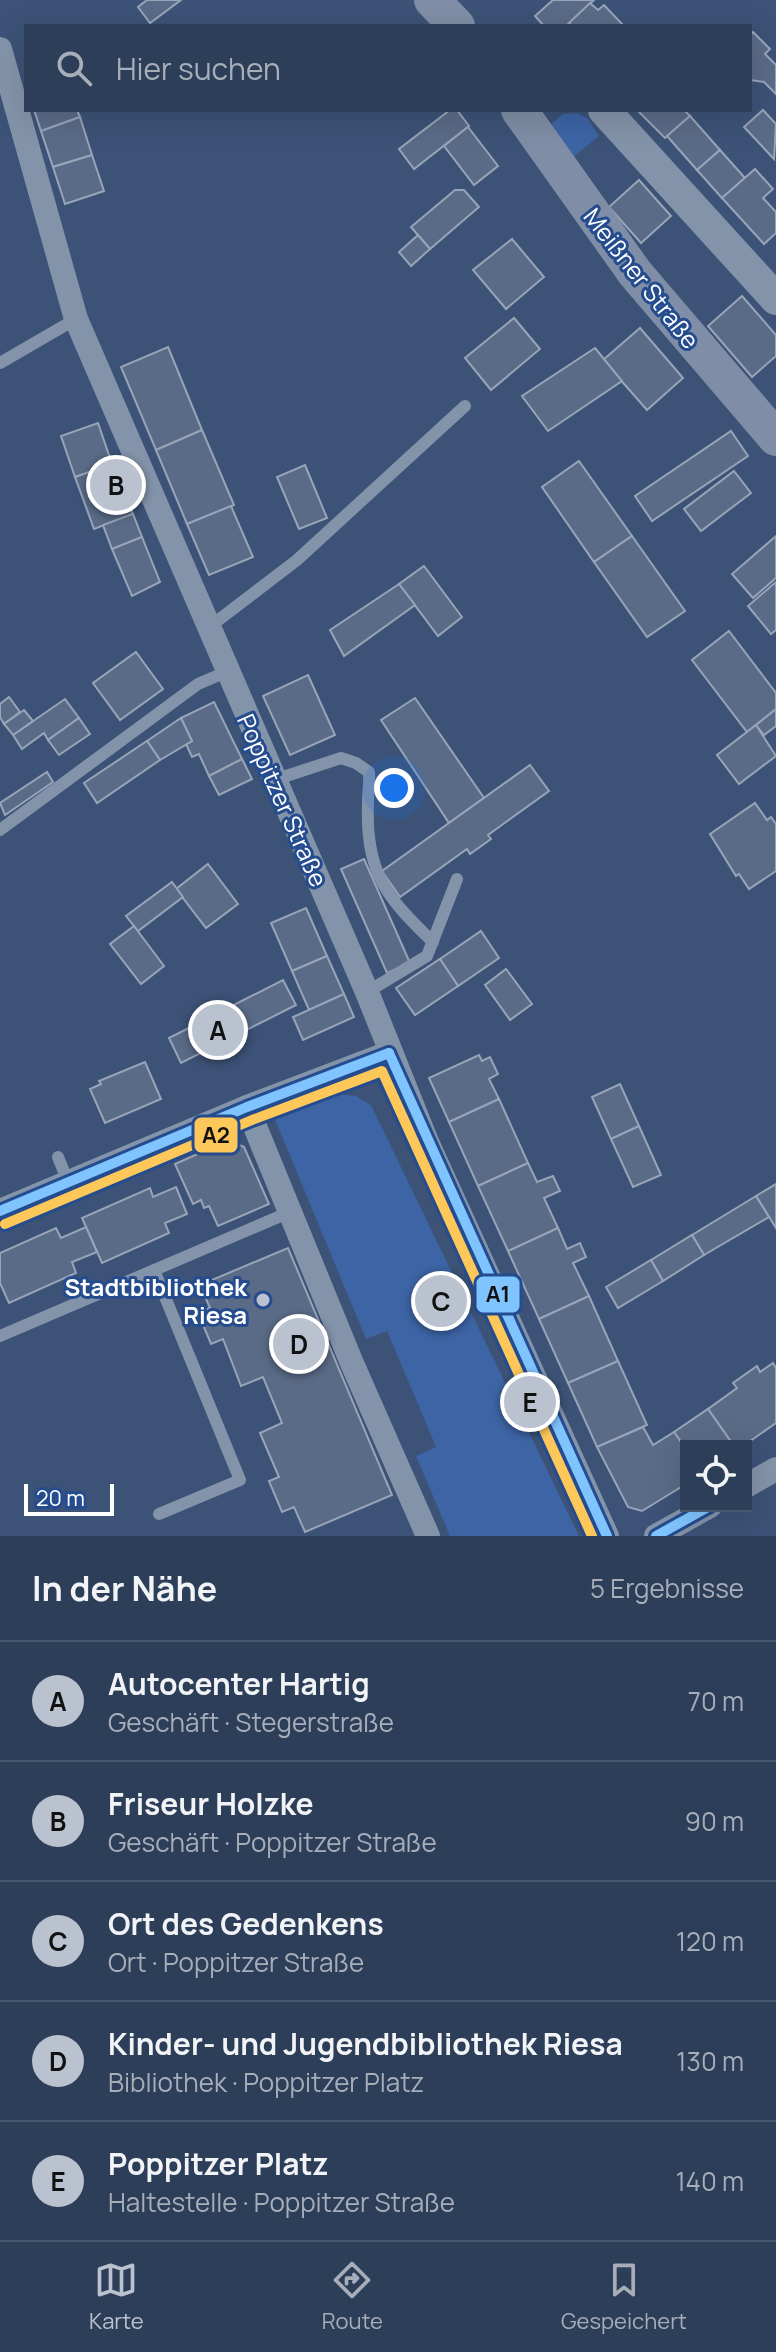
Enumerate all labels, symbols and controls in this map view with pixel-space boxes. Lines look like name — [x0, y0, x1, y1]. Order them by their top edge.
search box — [24, 24, 752, 112]
icon: search — [52, 46, 96, 90]
text: Hier suchen — [116, 48, 281, 89]
street label: Meißner Straße — [577, 201, 707, 355]
pin: B — [90, 455, 142, 515]
street label: Poppitzer Straße — [230, 708, 336, 892]
your location — [374, 768, 414, 808]
pin: A — [192, 1000, 244, 1060]
line badge: A2 — [193, 1116, 239, 1154]
text: A2 — [202, 1120, 230, 1150]
place label: Stadtbibliothek Riesa — [64, 1270, 248, 1331]
pin: C — [415, 1271, 467, 1331]
line badge: A1 — [475, 1275, 521, 1314]
text: A1 — [486, 1279, 510, 1309]
marker: Stadtbibliothek Riesa — [254, 1291, 272, 1309]
pin: D — [273, 1314, 325, 1374]
pin: E — [504, 1372, 556, 1432]
map controls — [680, 1440, 752, 1512]
button: locate — [680, 1440, 752, 1512]
scale bar — [24, 1480, 114, 1516]
text: 20 m — [36, 1483, 85, 1513]
text: In der Nähe — [32, 1565, 217, 1611]
text: 5 Ergebnisse — [590, 1570, 744, 1606]
text: Autocenter Hartig — [108, 1663, 370, 1704]
text: A — [49, 1683, 67, 1719]
text: 70 m — [688, 1683, 744, 1719]
text: Geschäft · Stegerstraße — [108, 1704, 394, 1740]
text: Friseur Holzke — [108, 1783, 314, 1824]
text: B — [50, 1803, 66, 1839]
text: 90 m — [685, 1803, 744, 1839]
text: Geschäft · Poppitzer Straße — [108, 1824, 437, 1860]
text: Ort des Gedenkens — [108, 1903, 384, 1944]
text: C — [48, 1923, 68, 1959]
text: 120 m — [676, 1923, 744, 1959]
text: Ort · Poppitzer Straße — [108, 1944, 364, 1980]
text: Kinder- und Jugendbibliothek Riesa — [108, 2023, 623, 2064]
text: D — [49, 2043, 67, 2079]
text: 130 m — [676, 2043, 744, 2079]
text: Bibliothek · Poppitzer Platz — [108, 2064, 424, 2100]
text: Poppitzer Platz — [108, 2143, 329, 2184]
text: E — [50, 2163, 66, 2199]
text: 140 m — [675, 2163, 744, 2199]
text: Haltestelle · Poppitzer Straße — [108, 2184, 455, 2220]
tab: Karte — [89, 2258, 144, 2336]
tab: Route — [322, 2258, 383, 2336]
tab: Gespeichert — [561, 2258, 687, 2336]

